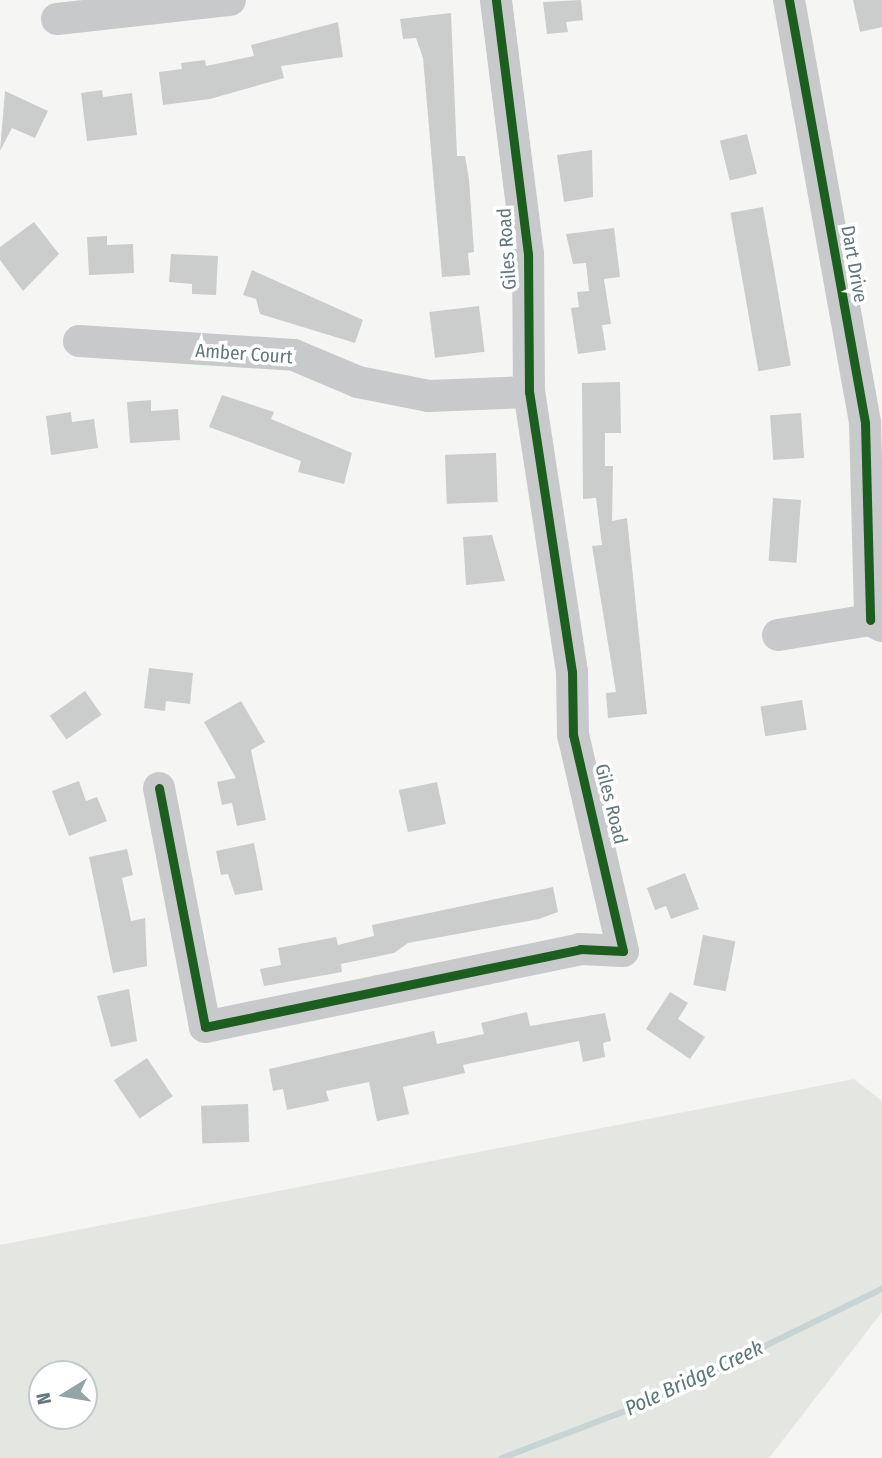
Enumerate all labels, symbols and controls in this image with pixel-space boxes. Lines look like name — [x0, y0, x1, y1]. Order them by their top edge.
street label: Giles Road — [493, 207, 521, 291]
street label: Dart Drive — [836, 224, 872, 304]
street label: Amber Court — [195, 339, 293, 369]
street label: Giles Road — [590, 761, 632, 847]
water label: Pole Bridge Creek — [621, 1335, 767, 1421]
north arrow — [28, 1360, 98, 1430]
text: N — [31, 1391, 56, 1407]

